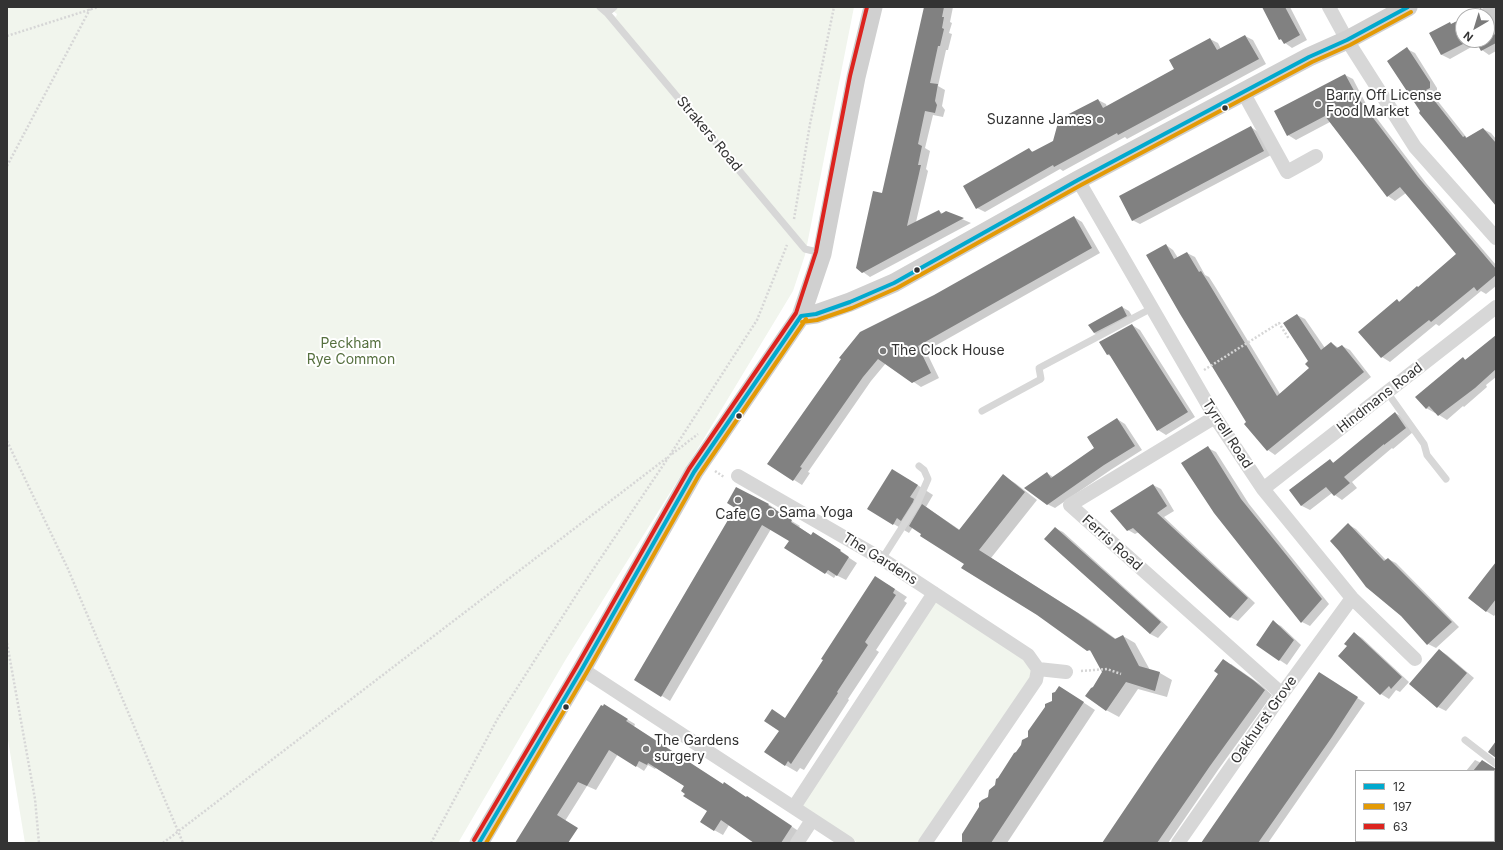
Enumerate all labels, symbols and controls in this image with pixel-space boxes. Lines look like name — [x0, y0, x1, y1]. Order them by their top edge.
north arrow — [1455, 8, 1495, 48]
text: N — [1461, 29, 1476, 45]
place label: Barry Off License Food Market — [1326, 88, 1442, 120]
street label: Strakers Road — [673, 93, 745, 175]
marker: Barry Off License Food Market — [1313, 99, 1323, 109]
unlabelled marker — [1220, 103, 1230, 113]
place label: Suzanne James — [987, 112, 1092, 128]
marker: Suzanne James — [1095, 115, 1105, 125]
unlabelled marker — [912, 265, 922, 275]
park label: Peckham Rye Common — [307, 336, 395, 368]
place label: The Clock House — [891, 343, 1005, 359]
marker: The Clock House — [878, 346, 888, 356]
street label: Hindmans Road — [1334, 359, 1426, 437]
street label: Tyrrell Road — [1198, 396, 1256, 472]
unlabelled marker — [734, 411, 744, 421]
marker: Cafe G — [733, 495, 743, 505]
place label: Sama Yoga — [779, 505, 853, 521]
place label: Cafe G — [715, 507, 761, 523]
marker: Sama Yoga — [766, 508, 776, 518]
street label: Ferris Road — [1078, 512, 1146, 574]
street label: The Gardens — [839, 529, 921, 589]
street label: Oakhurst Grove — [1227, 673, 1301, 767]
unlabelled marker — [561, 702, 571, 712]
place label: The Gardens surgery — [654, 733, 739, 766]
marker: The Gardens surgery — [641, 744, 651, 754]
legend — [1355, 770, 1495, 842]
text: 12 — [1393, 779, 1405, 794]
text: 197 — [1393, 799, 1412, 814]
text: 63 — [1393, 819, 1408, 834]

